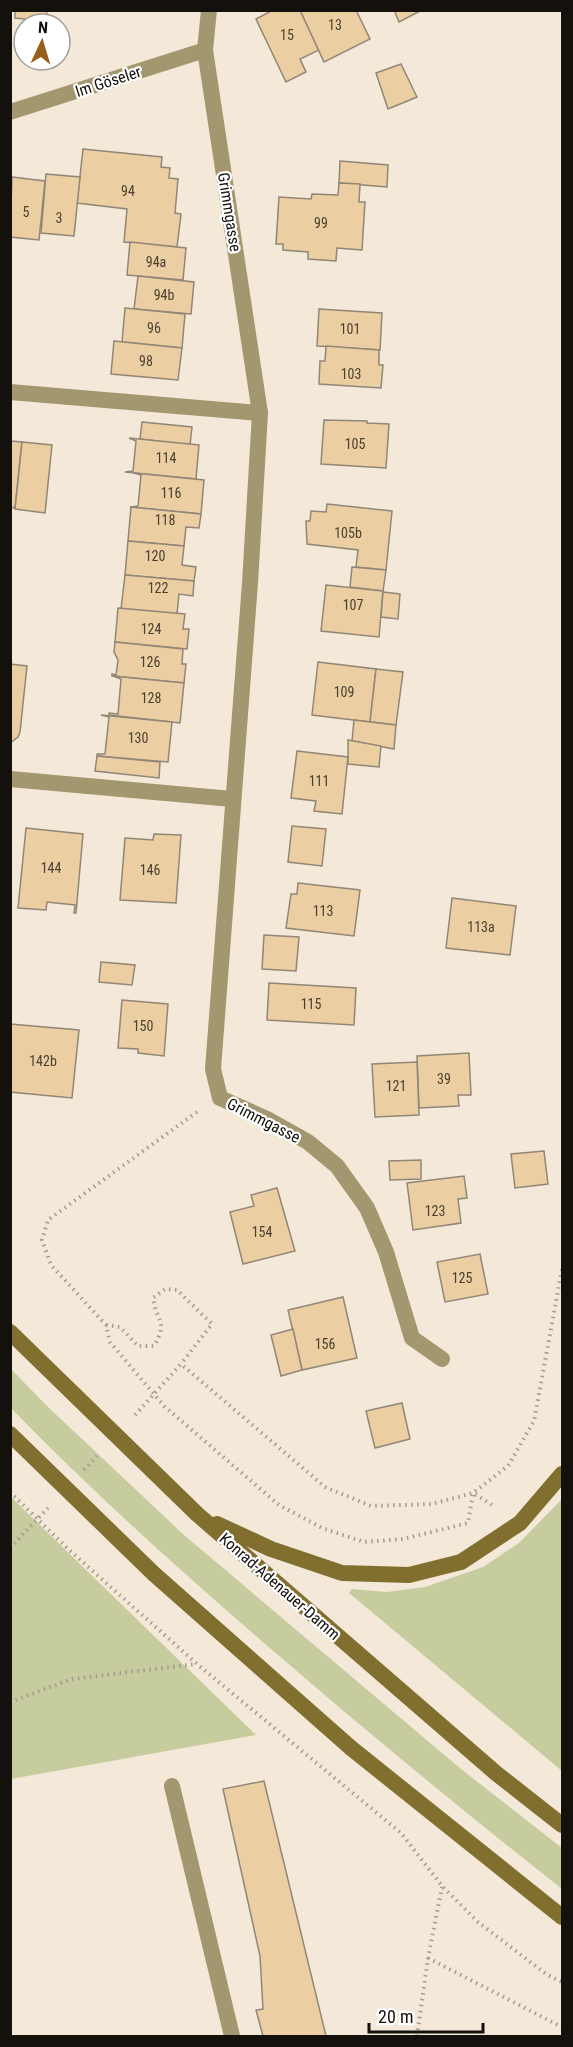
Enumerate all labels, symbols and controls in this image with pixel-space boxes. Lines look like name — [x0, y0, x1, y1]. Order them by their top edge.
north arrow — [12, 12, 72, 72]
house number: 13 — [328, 17, 342, 33]
text: N — [37, 18, 49, 37]
house number: 15 — [280, 27, 294, 43]
street label: Im Göseler — [73, 62, 144, 101]
street label: Grimmgasse — [214, 171, 245, 253]
house number: 94 — [121, 183, 135, 199]
house number: 5 — [23, 204, 30, 220]
house number: 3 — [56, 210, 62, 226]
house number: 99 — [314, 215, 328, 231]
house number: 94a — [146, 254, 166, 270]
house number: 94b — [154, 287, 174, 303]
house number: 96 — [147, 320, 161, 336]
house number: 101 — [340, 321, 360, 337]
house number: 98 — [139, 353, 153, 369]
house number: 103 — [341, 366, 361, 382]
house number: 105 — [345, 436, 365, 452]
house number: 114 — [156, 450, 176, 466]
house number: 116 — [161, 485, 181, 501]
house number: 118 — [155, 512, 175, 528]
house number: 105b — [334, 525, 362, 541]
house number: 120 — [145, 548, 165, 564]
house number: 122 — [148, 580, 168, 596]
house number: 107 — [343, 597, 363, 613]
house number: 124 — [141, 621, 161, 637]
house number: 126 — [140, 654, 160, 670]
house number: 109 — [334, 684, 354, 700]
house number: 128 — [141, 690, 161, 706]
house number: 130 — [128, 730, 148, 746]
house number: 111 — [309, 773, 329, 789]
house number: 144 — [41, 860, 61, 876]
house number: 146 — [140, 862, 160, 878]
house number: 113 — [313, 903, 333, 919]
house number: 113a — [467, 919, 495, 935]
house number: 115 — [301, 996, 321, 1012]
house number: 150 — [133, 1018, 153, 1034]
house number: 142b — [29, 1053, 57, 1069]
house number: 39 — [437, 1071, 451, 1087]
house number: 121 — [386, 1078, 406, 1094]
street label: Grimmgasse — [224, 1094, 304, 1147]
house number: 123 — [425, 1203, 445, 1219]
house number: 154 — [252, 1224, 272, 1240]
house number: 125 — [452, 1270, 472, 1286]
house number: 156 — [315, 1336, 335, 1352]
street label: Konrad-Adenauer-Damm — [216, 1529, 344, 1644]
scale bar — [369, 1996, 483, 2034]
text: 20 m — [378, 2006, 413, 2027]

